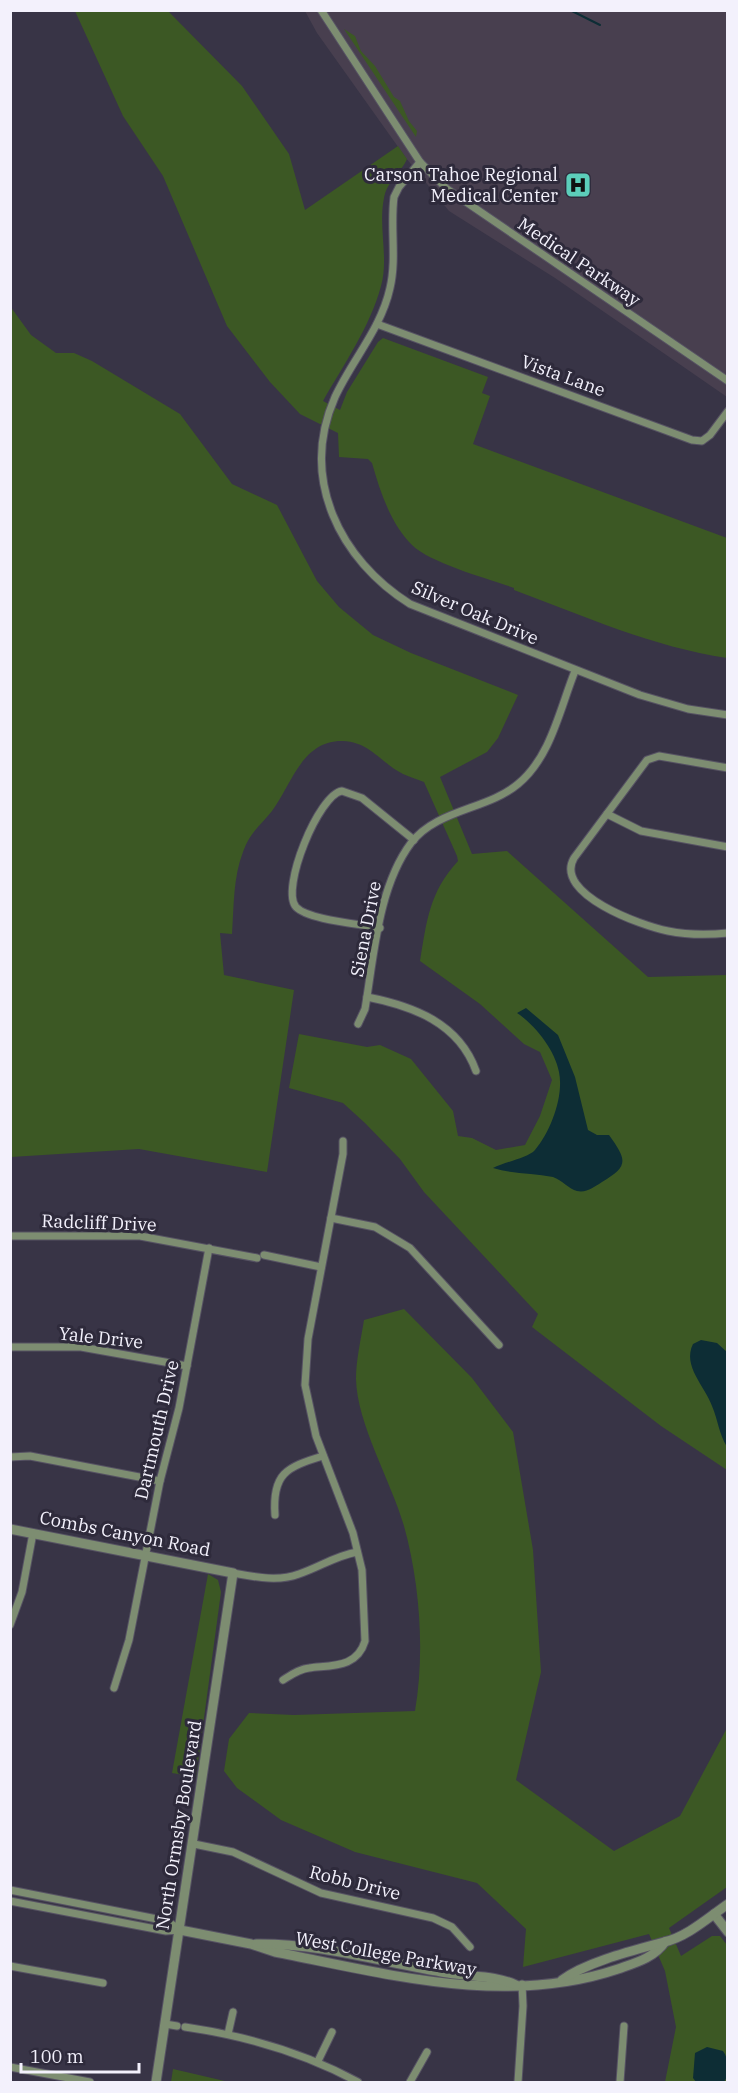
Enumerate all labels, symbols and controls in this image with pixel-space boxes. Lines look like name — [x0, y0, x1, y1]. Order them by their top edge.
place label: Carson Tahoe Regional Medical Center — [364, 163, 558, 207]
hospital icon: Carson Tahoe Regional Medical Center — [563, 170, 593, 200]
street label: Medical Parkway — [514, 212, 645, 311]
street label: Vista Lane — [518, 350, 608, 401]
street label: Silver Oak Drive — [408, 575, 542, 650]
street label: Siena Drive — [345, 879, 386, 979]
street label: Radcliff Drive — [41, 1209, 157, 1236]
street label: Yale Drive — [58, 1322, 144, 1353]
street label: Dartmouth Drive — [129, 1358, 184, 1502]
street label: Combs Canyon Road — [38, 1506, 212, 1561]
street label: North Ormsby Boulevard — [151, 1718, 206, 1931]
street label: Robb Drive — [307, 1860, 403, 1905]
street label: West College Parkway — [294, 1926, 479, 1981]
scale bar — [21, 2036, 140, 2074]
text: 100 m — [30, 2045, 84, 2068]

